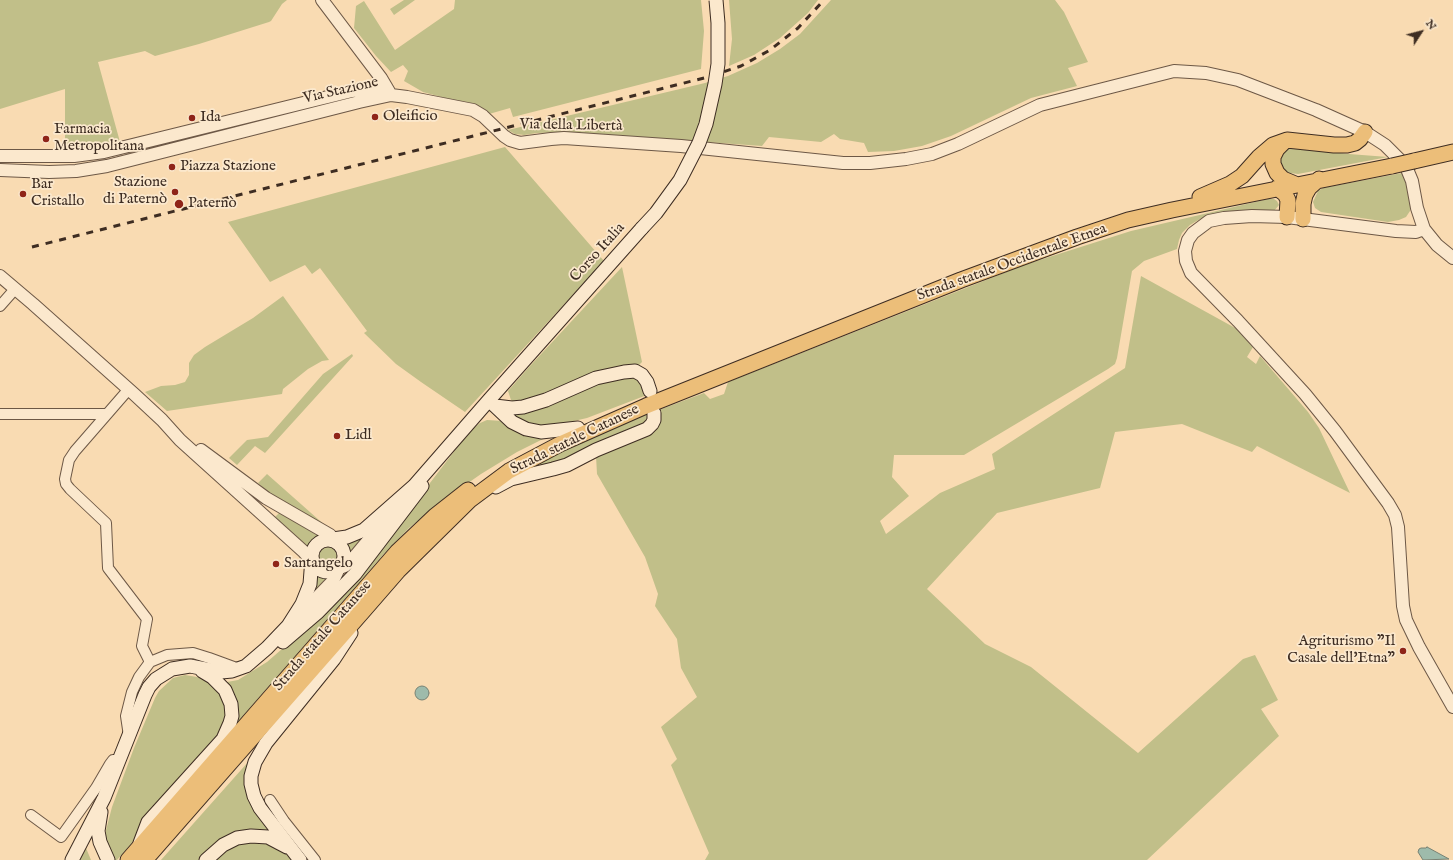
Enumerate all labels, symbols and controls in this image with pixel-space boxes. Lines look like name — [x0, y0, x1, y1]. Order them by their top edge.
north arrow — [1401, 12, 1441, 52]
text: N — [1422, 17, 1439, 33]
street label: Via Stazione — [302, 74, 380, 108]
place label: Oleificio — [383, 108, 438, 126]
place label: Ida — [200, 109, 221, 127]
marker: Oleificio — [370, 112, 380, 122]
marker: Ida — [187, 113, 197, 123]
street label: Via della Libertà — [519, 116, 623, 136]
place label: Farmacia Metropolitana — [54, 121, 144, 156]
marker: Farmacia Metropolitana — [41, 134, 51, 144]
place label: Piazza Stazione — [180, 158, 276, 176]
marker: Piazza Stazione — [167, 162, 177, 172]
place label: Stazione di Paternò — [103, 174, 167, 209]
place label: Bar Cristallo — [31, 176, 84, 211]
marker: Stazione di Paternò — [170, 187, 180, 197]
marker: Bar Cristallo — [18, 189, 28, 199]
place label: Paternò — [188, 195, 237, 213]
marker: Paternò — [173, 198, 185, 210]
street label: Corso Italia — [567, 220, 629, 286]
street label: Strada statale Occidentale Etnea — [915, 220, 1109, 306]
street label: Strada statale Catanese — [508, 401, 642, 479]
place label: Lidl — [345, 427, 372, 445]
marker: Lidl — [332, 431, 342, 441]
place label: Santangelo — [284, 555, 353, 573]
marker: Santangelo — [271, 559, 281, 569]
street label: Strada statale Catanese — [270, 577, 376, 695]
place label: Agriturismo "Il Casale dell'Etna" — [1287, 633, 1395, 668]
marker: Agriturismo "Il Casale dell'Etna" — [1398, 646, 1408, 656]

